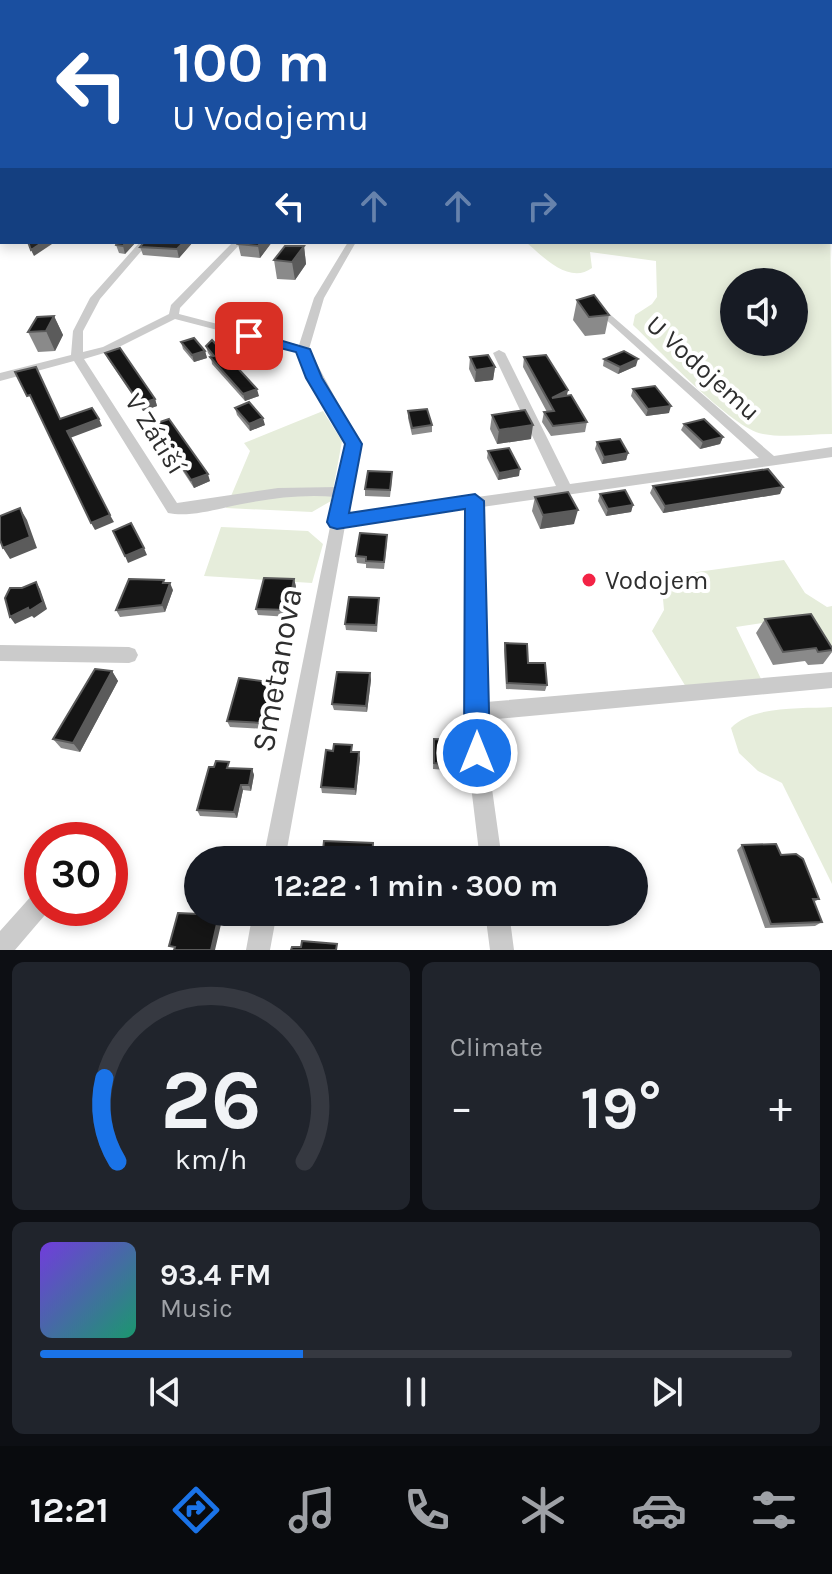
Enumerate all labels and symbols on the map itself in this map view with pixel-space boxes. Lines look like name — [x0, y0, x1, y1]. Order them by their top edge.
pin — [215, 302, 283, 370]
street label: U Vodojemu — [640, 309, 766, 427]
street label: V Zátiší — [118, 388, 192, 480]
place label: Vodojem — [605, 565, 708, 596]
marker: Vodojem — [580, 571, 598, 589]
street label: Smetanova — [244, 585, 310, 755]
position arrow — [435, 711, 519, 795]
speed limit sign: 30 — [24, 822, 128, 926]

